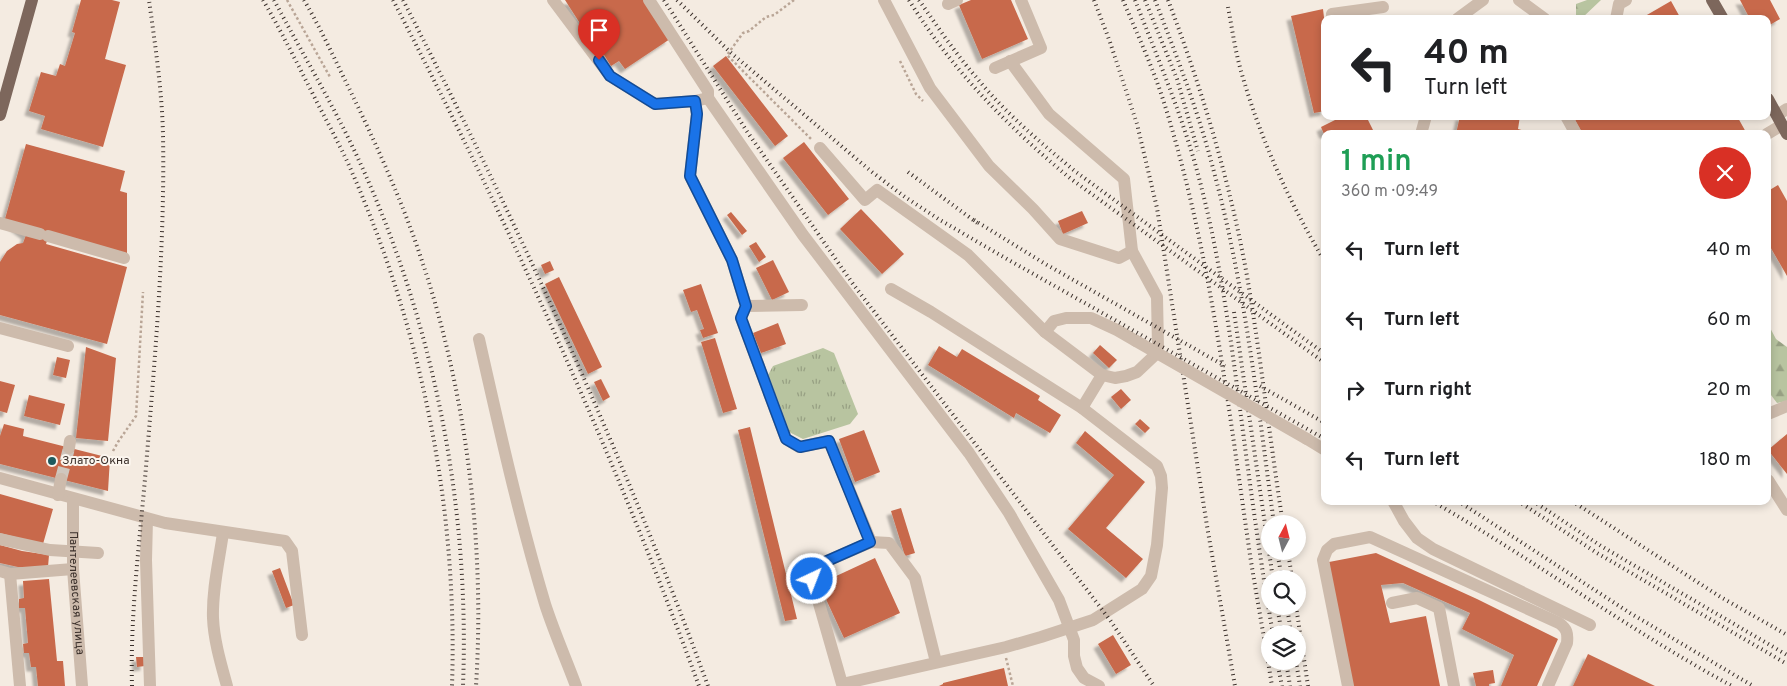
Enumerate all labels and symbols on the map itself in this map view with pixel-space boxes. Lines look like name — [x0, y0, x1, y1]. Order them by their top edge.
pin — [578, 9, 620, 60]
place label: Злато-Окна — [62, 453, 130, 469]
marker: Злато-Окна — [46, 455, 58, 467]
north arrow — [1261, 515, 1306, 560]
street label: Пантелеевская улица — [65, 531, 88, 655]
position arrow — [785, 552, 837, 604]

